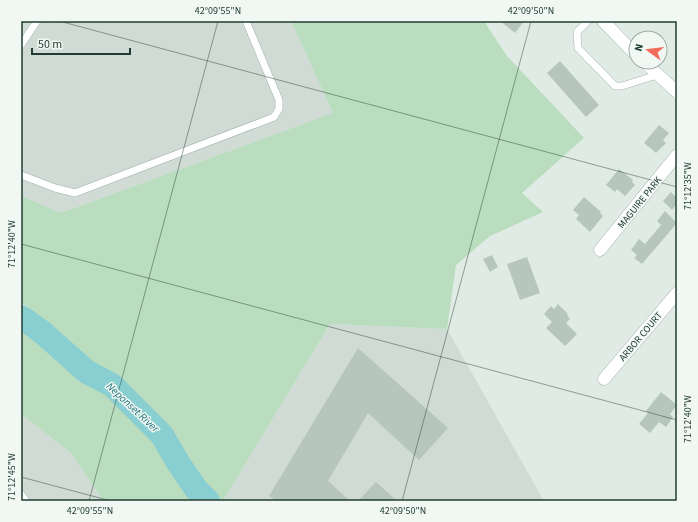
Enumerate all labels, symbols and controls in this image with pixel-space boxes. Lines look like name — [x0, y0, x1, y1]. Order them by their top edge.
text: 42°09'55"N — [195, 4, 241, 18]
text: 42°09'50"N — [508, 4, 554, 18]
scale bar — [32, 30, 130, 56]
north arrow — [628, 30, 668, 70]
text: 50 m — [38, 36, 62, 53]
text: N — [631, 42, 647, 53]
text: 71°12'35"W — [681, 162, 695, 210]
street label: MAGUIRE PARK — [615, 174, 665, 231]
text: 71°12'40"W — [5, 220, 19, 268]
street label: ARBOR COURT — [616, 308, 666, 364]
water label: Neponset River — [103, 379, 163, 437]
text: 71°12'40"W — [681, 395, 695, 443]
text: 71°12'45"W — [5, 453, 19, 501]
text: 42°09'55"N — [67, 504, 113, 518]
text: 42°09'50"N — [380, 504, 426, 518]

